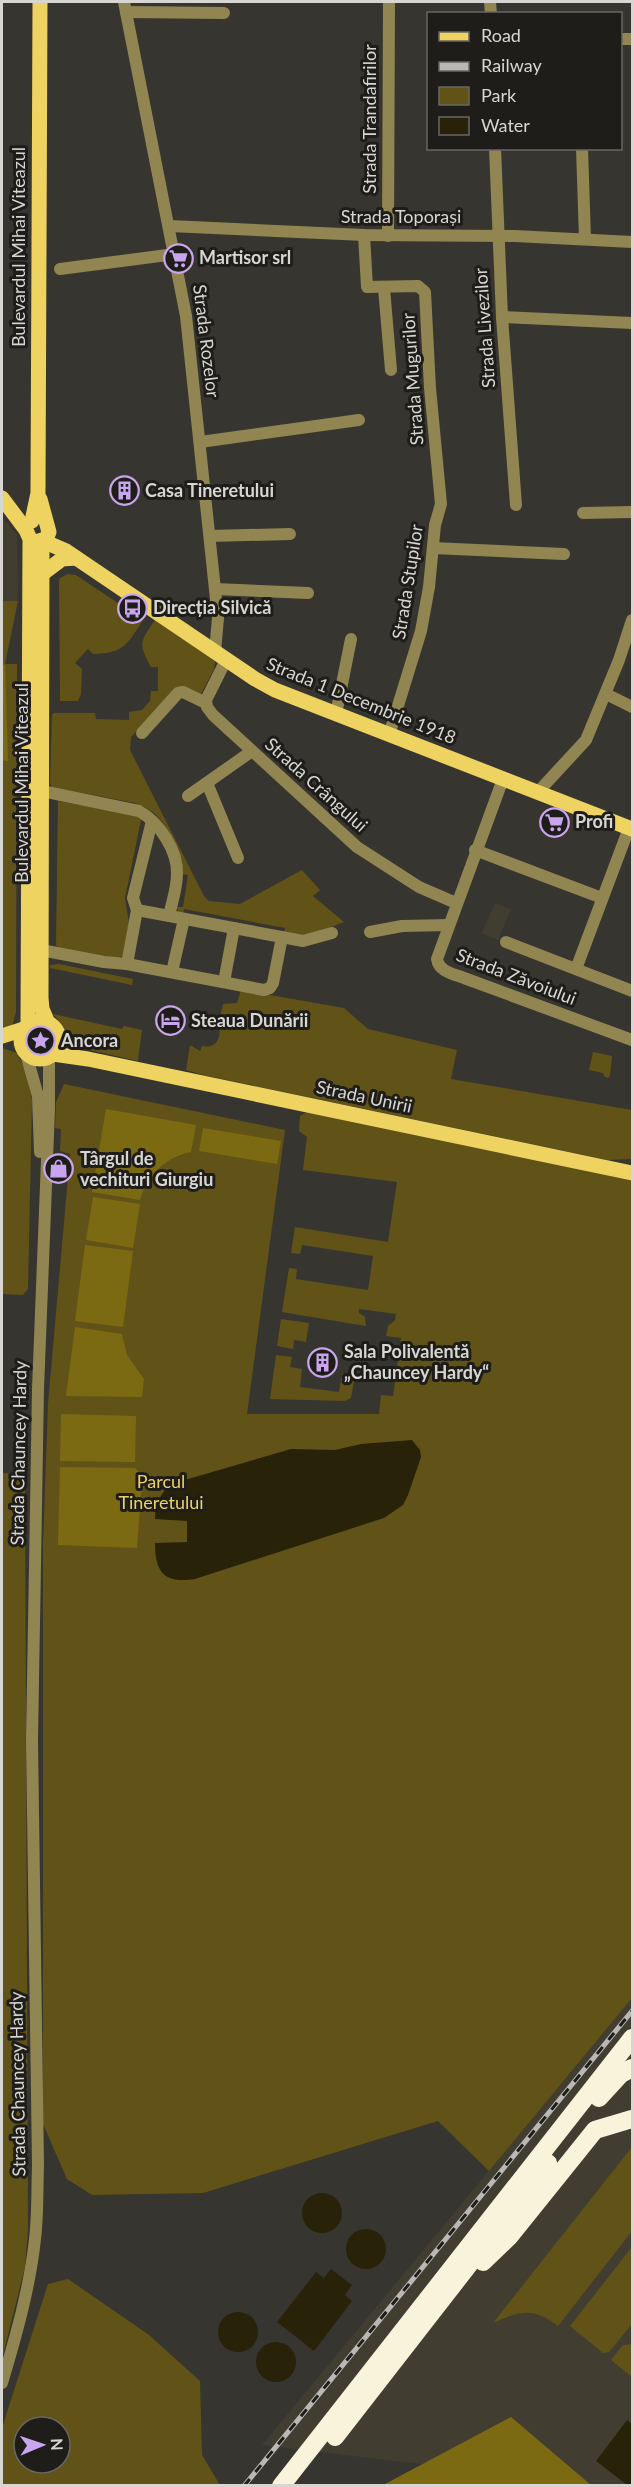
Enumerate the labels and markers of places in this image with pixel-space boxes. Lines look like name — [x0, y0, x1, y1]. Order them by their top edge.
supermarket icon: Martisor srl — [162, 242, 194, 274]
place label: Martisor srl — [199, 246, 291, 268]
building icon: Casa Tineretului — [108, 475, 140, 507]
place label: Casa Tineretului — [145, 479, 274, 501]
bus stop icon: Direcția Silvică — [116, 592, 148, 624]
place label: Direcția Silvică — [153, 596, 271, 618]
supermarket icon: Profi — [538, 806, 570, 838]
place label: Profi — [575, 810, 613, 832]
hotel icon: Steaua Dunării — [154, 1005, 186, 1037]
place label: Steaua Dunării — [191, 1009, 308, 1031]
place icon: Ancora — [24, 1025, 56, 1057]
place label: Ancora — [60, 1029, 118, 1051]
place label: Târgul de vechituri Giurgiu — [80, 1147, 213, 1190]
shop icon: Târgul de vechituri Giurgiu — [43, 1153, 75, 1185]
place label: Sala Polivalentă „Chauncey Hardy“ — [344, 1340, 489, 1383]
building icon: Sala Polivalentă „Chauncey Hardy“ — [307, 1346, 339, 1378]

